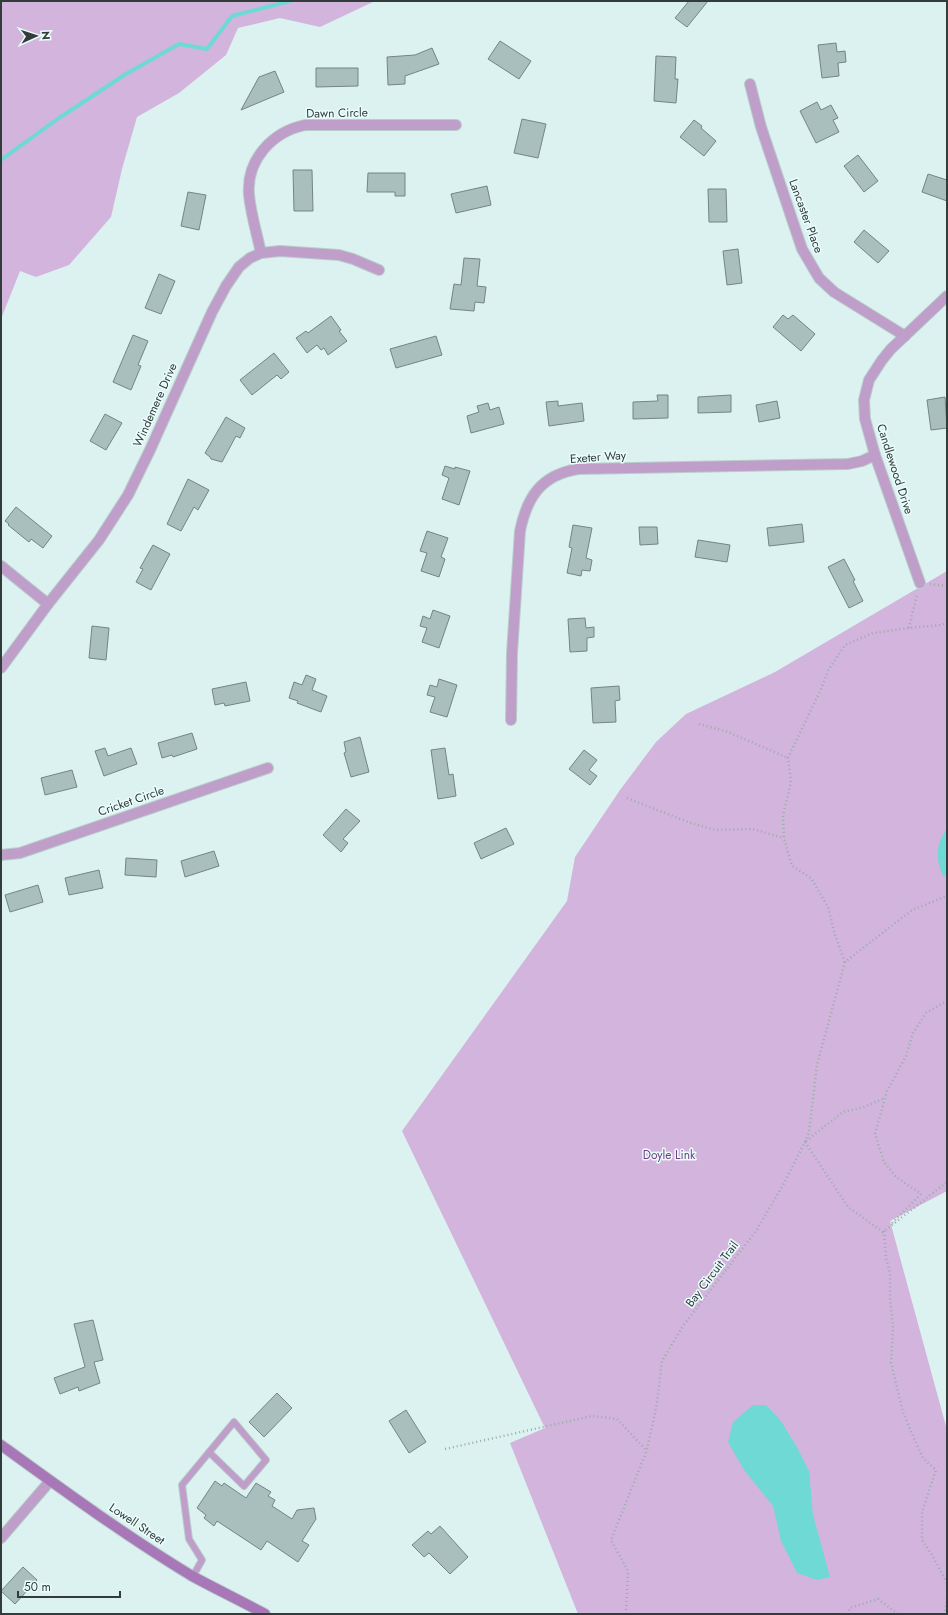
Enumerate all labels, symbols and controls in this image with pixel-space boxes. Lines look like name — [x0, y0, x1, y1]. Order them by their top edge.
north arrow — [16, 16, 56, 56]
text: N — [38, 31, 54, 40]
street label: Dawn Circle — [306, 103, 368, 123]
street label: Lancaster Place — [784, 176, 828, 256]
street label: Windemere Drive — [128, 360, 182, 450]
street label: Candlewood Drive — [872, 421, 918, 517]
street label: Exeter Way — [569, 446, 627, 468]
street label: Cricket Circle — [95, 781, 167, 821]
park label: Doyle Link — [643, 1146, 696, 1164]
street label: Bay Circuit Trail — [681, 1237, 743, 1311]
street label: Lowell Street — [106, 1499, 169, 1549]
scale bar — [18, 1573, 120, 1599]
text: 50 m — [24, 1578, 51, 1596]

